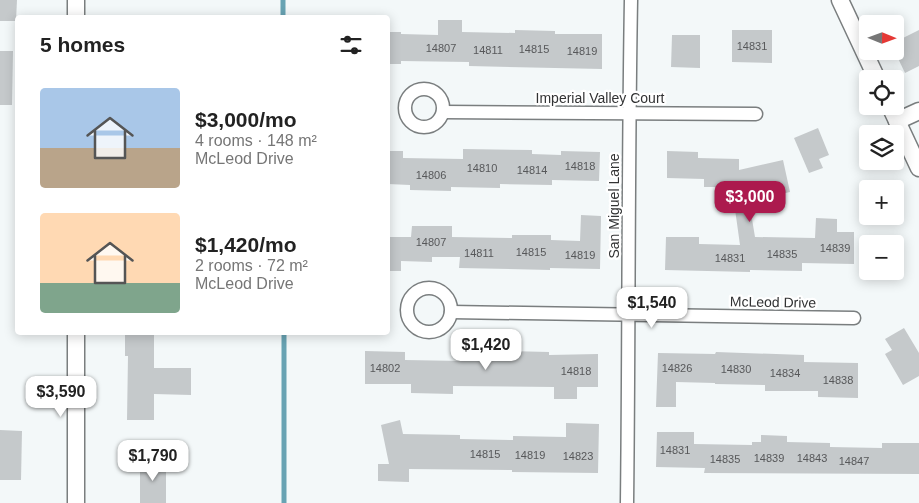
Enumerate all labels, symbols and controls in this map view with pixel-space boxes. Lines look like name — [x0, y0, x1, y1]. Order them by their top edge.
north arrow — [859, 15, 904, 60]
map controls — [859, 15, 904, 280]
icon: filters — [337, 31, 365, 59]
text: 5 homes — [40, 33, 125, 56]
house number: 14831 — [737, 40, 767, 52]
house number: 14807 — [426, 42, 456, 54]
house number: 14815 — [519, 43, 549, 55]
house number: 14811 — [473, 44, 503, 56]
house number: 14819 — [567, 45, 597, 57]
button: locate — [859, 70, 904, 115]
street label: Imperial Valley Court — [536, 90, 665, 106]
icon: home — [80, 108, 140, 168]
text: $3,000/mo — [195, 108, 297, 131]
button: layers — [859, 125, 904, 170]
text: 4 rooms · 148 m² — [195, 132, 317, 149]
text: McLeod Drive — [195, 150, 294, 167]
street label: San Miguel Lane — [606, 153, 622, 259]
house number: 14818 — [565, 160, 595, 172]
house number: 14810 — [467, 162, 497, 174]
house number: 14814 — [517, 164, 547, 176]
house number: 14806 — [416, 169, 446, 181]
pin: $3,000 — [709, 180, 791, 223]
button: + — [859, 180, 904, 225]
text: $3,000 — [726, 188, 774, 205]
icon: home — [80, 233, 140, 293]
text: $1,420/mo — [195, 233, 297, 256]
button: − — [859, 235, 904, 280]
house number: 14807 — [416, 236, 446, 248]
house number: 14839 — [820, 242, 850, 254]
house number: 14815 — [516, 246, 546, 258]
house number: 14811 — [464, 247, 494, 259]
house number: 14835 — [767, 248, 797, 260]
house number: 14819 — [565, 249, 595, 261]
house number: 14831 — [715, 252, 745, 264]
text: 2 rooms · 72 m² — [195, 257, 308, 274]
text: McLeod Drive — [195, 275, 294, 292]
pin: $1,540 — [611, 286, 693, 329]
street label: McLeod Drive — [730, 293, 817, 311]
text: $1,540 — [628, 294, 676, 311]
pin: $1,420 — [445, 328, 527, 371]
text: $1,420 — [462, 336, 510, 353]
house number: 14802 — [370, 362, 400, 374]
house number: 14826 — [662, 362, 692, 374]
house number: 14830 — [721, 363, 751, 375]
house number: 14818 — [561, 365, 591, 377]
house number: 14834 — [770, 367, 800, 379]
house number: 14838 — [823, 374, 853, 386]
pin: $3,590 — [20, 376, 102, 418]
text: $3,590 — [37, 383, 85, 400]
pin: $1,790 — [112, 440, 194, 482]
house number: 14831 — [660, 444, 690, 456]
text: $1,790 — [129, 447, 177, 464]
house number: 14815 — [470, 448, 500, 460]
house number: 14819 — [515, 449, 545, 461]
house number: 14823 — [563, 450, 593, 462]
house number: 14839 — [754, 452, 784, 464]
house number: 14843 — [797, 452, 827, 464]
house number: 14835 — [710, 453, 740, 465]
house number: 14847 — [839, 455, 869, 467]

